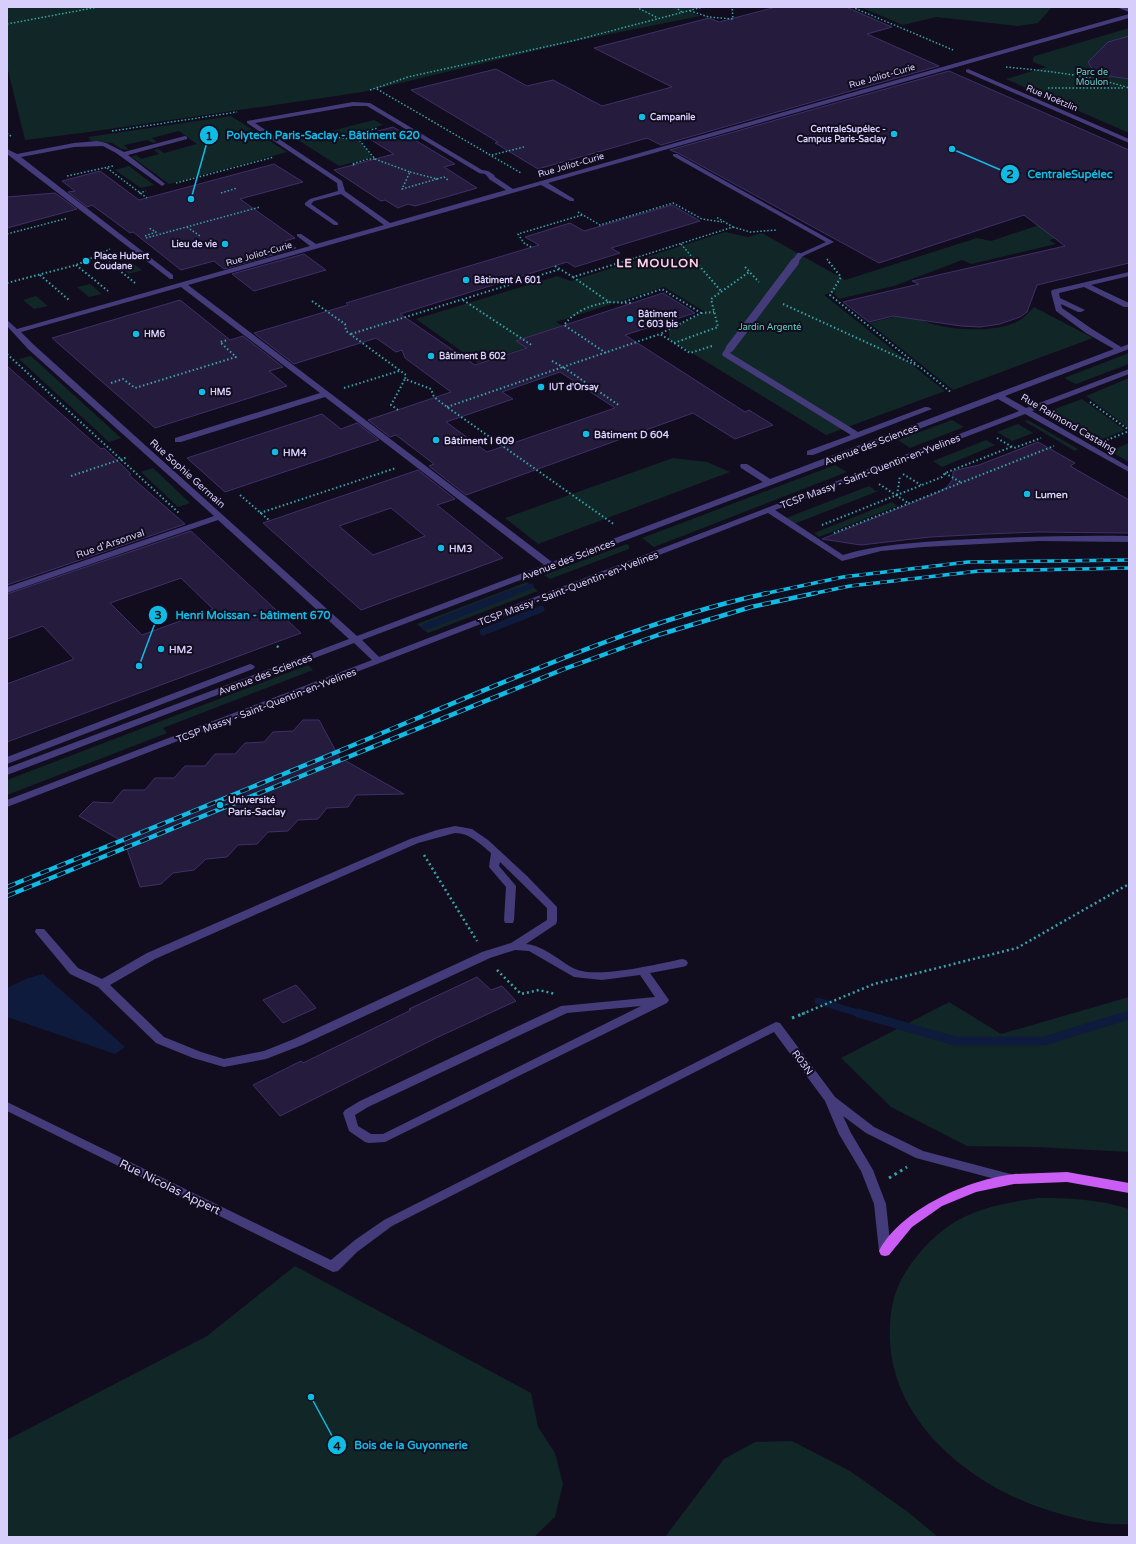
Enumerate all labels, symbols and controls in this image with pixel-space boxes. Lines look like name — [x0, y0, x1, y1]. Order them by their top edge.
street label: Rue Joliot-Curie — [848, 62, 917, 91]
park label: Parc de Moulon — [1076, 67, 1108, 88]
street label: Rue Noëtzlin — [1024, 83, 1079, 114]
marker: Campanile — [637, 112, 647, 122]
place label: Campanile — [650, 112, 695, 123]
callout: Polytech Paris-Saclay - Bâtiment 620 — [199, 124, 428, 147]
place label: CentraleSupélec - Campus Paris-Saclay — [797, 124, 886, 145]
text: 1 — [205, 129, 213, 143]
text: Polytech Paris-Saclay - Bâtiment 620 — [226, 129, 420, 143]
marker: CentraleSupélec - Campus Paris-Saclay — [889, 129, 899, 139]
street label: Rue Joliot-Curie — [537, 151, 606, 180]
callout: CentraleSupélec — [1000, 162, 1121, 185]
text: 2 — [1006, 167, 1014, 181]
text: CentraleSupélec — [1027, 168, 1113, 182]
place label: Lieu de vie — [171, 239, 217, 250]
marker: Lieu de vie — [220, 239, 230, 249]
street label: Rue Joliot-Curie — [225, 240, 294, 269]
place label: Place Hubert Coudane — [94, 251, 150, 272]
marker: Place Hubert Coudane — [81, 256, 91, 266]
district label: LE MOULON — [616, 256, 700, 270]
marker: Bâtiment A 601 — [461, 275, 471, 285]
place label: Bâtiment A 601 — [474, 275, 541, 286]
place label: Bâtiment C 603 bis — [638, 309, 679, 330]
marker: Bâtiment C 603 bis — [625, 314, 635, 324]
park label: Jardin Argenté — [739, 322, 801, 333]
marker: HM6 — [131, 329, 141, 339]
place label: HM6 — [144, 329, 165, 340]
marker: Bâtiment B 602 — [426, 351, 436, 361]
place label: Bâtiment B 602 — [439, 351, 506, 362]
marker: IUT d'Orsay — [536, 382, 546, 392]
place label: IUT d'Orsay — [549, 382, 599, 393]
marker: HM5 — [197, 387, 207, 397]
place label: HM5 — [210, 387, 231, 398]
street label: Rue Raimond Castaing — [1018, 392, 1119, 456]
street label: Avenue des Sciences — [823, 421, 920, 468]
marker: Bâtiment D 604 — [581, 429, 591, 439]
place label: Bâtiment D 604 — [594, 429, 670, 441]
street label: TCSP Massy - Saint-Quentin-en-Yvelines — [779, 432, 962, 512]
marker: Bâtiment I 609 — [431, 435, 441, 445]
place label: Bâtiment I 609 — [444, 435, 514, 447]
street label: Rue Sophie Germain — [147, 437, 228, 511]
marker: HM4 — [270, 447, 280, 457]
place label: HM4 — [283, 447, 307, 459]
marker: Lumen — [1022, 489, 1032, 499]
place label: Lumen — [1035, 489, 1068, 501]
street label: Rue d'Arsonval — [75, 527, 146, 561]
street label: Avenue des Sciences — [520, 536, 617, 583]
marker: HM3 — [436, 543, 446, 553]
place label: HM3 — [449, 543, 473, 555]
street label: TCSP Massy - Saint-Quentin-en-Yvelines — [477, 549, 660, 629]
callout: Henri Moissan - bâtiment 670 — [148, 604, 339, 627]
text: 3 — [154, 608, 162, 622]
text: Henri Moissan - bâtiment 670 — [175, 609, 331, 622]
marker: HM2 — [156, 644, 166, 654]
place label: HM2 — [169, 644, 193, 656]
street label: Avenue des Sciences — [217, 651, 314, 698]
street label: TCSP Massy - Saint-Quentin-en-Yvelines — [175, 666, 358, 746]
place label: Université Paris-Saclay — [228, 794, 286, 818]
marker: Université Paris-Saclay — [215, 800, 225, 810]
street label: R03N — [789, 1048, 815, 1077]
street label: Rue Nicolas Appert — [117, 1156, 223, 1218]
callout: Bois de la Guyonnerie — [327, 1434, 476, 1457]
text: 4 — [333, 1439, 341, 1453]
text: Bois de la Guyonnerie — [354, 1439, 468, 1453]

